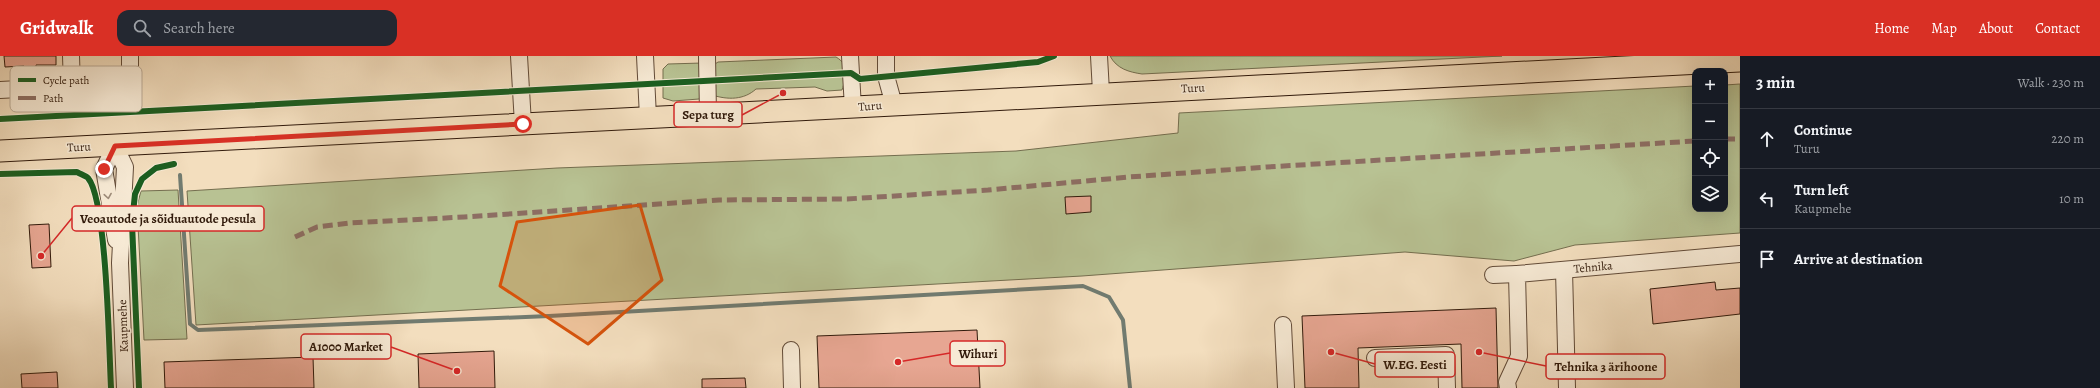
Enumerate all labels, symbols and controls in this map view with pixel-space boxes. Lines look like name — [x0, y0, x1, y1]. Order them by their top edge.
search box — [117, 10, 397, 46]
text: Gridwalk — [20, 15, 93, 41]
icon: search — [131, 17, 153, 39]
text: Search here — [163, 18, 235, 38]
text: Home — [1874, 19, 1909, 38]
text: Map — [1931, 19, 1957, 38]
text: About — [1979, 19, 2013, 38]
text: Contact — [2035, 19, 2080, 38]
legend — [10, 66, 142, 112]
map controls — [1692, 68, 1728, 212]
button: + — [1692, 68, 1728, 104]
text: 3 min — [1756, 71, 1795, 94]
text: Cycle path — [43, 73, 90, 88]
text: Walk · 230 m — [2018, 74, 2084, 91]
street label: Turu — [1181, 79, 1206, 97]
text: Path — [43, 91, 64, 106]
street label: Turu — [858, 97, 883, 115]
callout: Sepa turg — [674, 102, 742, 127]
button: − — [1692, 104, 1728, 140]
text: Sepa turg — [682, 106, 734, 123]
route start — [514, 115, 532, 133]
text: Continue — [1794, 120, 1852, 140]
icon: ahead — [1756, 128, 1778, 150]
text: 220 m — [2051, 130, 2084, 147]
street label: Turu — [67, 138, 92, 156]
button: locate — [1692, 140, 1728, 176]
text: Turu — [1794, 140, 1820, 157]
route end — [95, 160, 113, 178]
button: layers — [1692, 176, 1728, 212]
text: Turn left — [1794, 180, 1849, 200]
icon: left — [1756, 188, 1778, 210]
text: 10 m — [2059, 190, 2084, 207]
one-way arrow — [103, 193, 112, 199]
text: Kaupmehe — [1794, 200, 1851, 217]
callout: Veoautode ja sõiduautode pesula — [72, 206, 264, 231]
text: Veoautode ja sõiduautode pesula — [79, 210, 257, 227]
icon: arrive — [1756, 248, 1778, 270]
text: Arrive at destination — [1794, 249, 1923, 269]
street label: Tehnika — [1573, 257, 1613, 277]
street label: Kaupmehe — [114, 299, 132, 353]
callout: A1000 Market — [301, 334, 391, 359]
text: A1000 Market — [308, 338, 384, 355]
callout: Wihuri — [950, 341, 1005, 366]
text: Wihuri — [958, 345, 998, 362]
callout: W.EG. Eesti — [1375, 352, 1455, 377]
callout: Tehnika 3 ärihoone — [1546, 354, 1665, 379]
text: W.EG. Eesti — [1382, 356, 1447, 373]
text: Tehnika 3 ärihoone — [1555, 358, 1657, 375]

